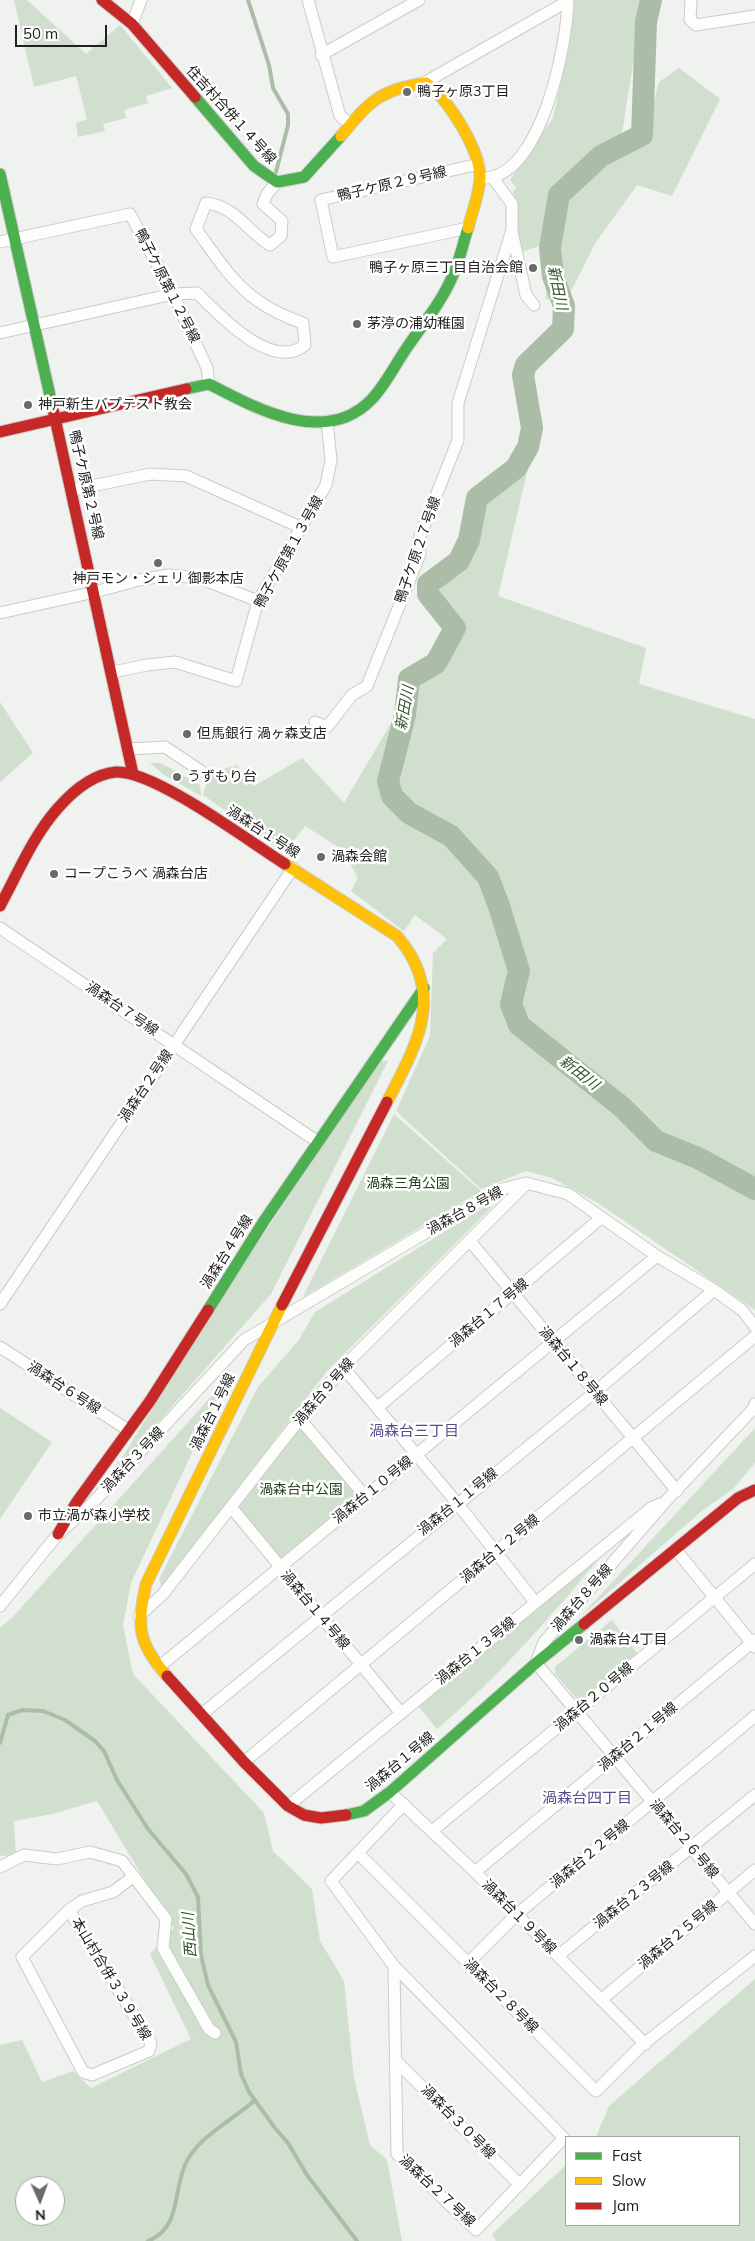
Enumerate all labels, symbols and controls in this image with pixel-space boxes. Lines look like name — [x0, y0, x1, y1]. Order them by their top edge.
scale bar — [18, 15, 110, 47]
text: 50 m — [23, 24, 58, 43]
street label: 住吉村合併１４号線 — [183, 63, 279, 167]
place label: 鴨子ヶ原3丁目 — [417, 84, 509, 100]
marker: 鴨子ヶ原3丁目 — [401, 86, 413, 98]
street label: 鴨子ケ原２９号線 — [336, 163, 448, 205]
street label: 鴨子ケ原第１２号線 — [131, 226, 203, 346]
place label: 鴨子ヶ原三丁目自治会館 — [369, 260, 523, 276]
marker: 鴨子ヶ原三丁目自治会館 — [527, 262, 539, 274]
water label: 新田川 — [544, 264, 570, 312]
place label: 茅渟の浦幼稚園 — [367, 316, 465, 332]
marker: 茅渟の浦幼稚園 — [351, 318, 363, 330]
place label: 神戸新生バプテスト教会 — [38, 397, 192, 413]
marker: 神戸新生バプテスト教会 — [22, 399, 34, 411]
street label: 鴨子ケ原第２号線 — [65, 429, 107, 541]
street label: 鴨子ケ原第１３号線 — [251, 493, 327, 611]
street label: 鴨子ケ原２７号線 — [392, 494, 444, 606]
marker: 神戸モン・シェリ 御影本店 — [152, 557, 164, 569]
place label: 神戸モン・シェリ 御影本店 — [72, 571, 244, 587]
water label: 新田川 — [392, 684, 418, 732]
place label: 但馬銀行 渦ヶ森支店 — [197, 726, 327, 742]
marker: 但馬銀行 渦ヶ森支店 — [181, 728, 193, 740]
place label: うずもり台 — [187, 769, 257, 785]
marker: うずもり台 — [171, 771, 183, 783]
street label: 渦森台１号線 — [223, 802, 303, 862]
place label: 渦森会館 — [331, 849, 387, 865]
marker: 渦森会館 — [315, 851, 327, 863]
place label: コープこうべ 渦森台店 — [64, 866, 208, 882]
marker: コープこうべ 渦森台店 — [48, 868, 60, 880]
street label: 渦森台７号線 — [82, 979, 162, 1039]
street label: 渦森台２号線 — [116, 1046, 176, 1126]
water label: 新田川 — [556, 1052, 602, 1094]
park label: 渦森三角公園 — [366, 1176, 450, 1192]
street label: 渦森台８号線 — [424, 1183, 506, 1239]
street label: 渦森台４号線 — [198, 1212, 256, 1292]
street label: 渦森台１７号線 — [446, 1275, 532, 1351]
street label: 渦森台１８号線 — [535, 1323, 611, 1409]
street label: 渦森台９号線 — [290, 1355, 358, 1429]
street label: 渦森台６号線 — [24, 1358, 104, 1418]
street label: 渦森台１号線 — [187, 1371, 239, 1453]
district label: 渦森台三丁目 — [369, 1422, 459, 1440]
street label: 渦森台３号線 — [98, 1424, 168, 1496]
street label: 渦森台１０号線 — [330, 1453, 416, 1527]
street label: 渦森台１１号線 — [415, 1465, 501, 1539]
park label: 渦森台中公園 — [259, 1482, 343, 1498]
place label: 市立渦が森小学校 — [38, 1508, 150, 1524]
marker: 市立渦が森小学校 — [22, 1510, 34, 1522]
street label: 渦森台１２号線 — [457, 1511, 543, 1587]
street label: 渦森台８号線 — [548, 1561, 616, 1635]
street label: 渦森台１４号線 — [277, 1567, 353, 1653]
street label: 渦森台１３号線 — [433, 1614, 519, 1688]
place label: 渦森台4丁目 — [589, 1632, 667, 1648]
marker: 渦森台4丁目 — [573, 1634, 585, 1646]
street label: 渦森台２０号線 — [551, 1659, 637, 1735]
street label: 渦森台２１号線 — [595, 1699, 681, 1775]
street label: 渦森台１号線 — [362, 1729, 438, 1795]
district label: 渦森台四丁目 — [542, 1789, 632, 1807]
street label: 渦森台２６号線 — [646, 1796, 722, 1882]
street label: 渦森台２２号線 — [547, 1816, 633, 1892]
street label: 渦森台２３号線 — [591, 1858, 677, 1932]
street label: 渦森台１９号線 — [478, 1876, 560, 1958]
street label: 渦森台２５号線 — [635, 1897, 721, 1973]
water label: 西山川 — [179, 1912, 201, 1958]
street label: 本山村合併３３９号線 — [68, 1915, 154, 2043]
street label: 渦森台２８号線 — [460, 1955, 542, 2037]
street label: 渦森台３０号線 — [417, 2081, 499, 2163]
legend — [565, 2136, 740, 2226]
text: Fast — [612, 2146, 642, 2165]
street label: 渦森台２７号線 — [395, 2151, 479, 2231]
text: Slow — [612, 2171, 646, 2190]
north arrow — [15, 2176, 65, 2226]
text: Jam — [612, 2196, 639, 2215]
text: N — [35, 2206, 46, 2224]

